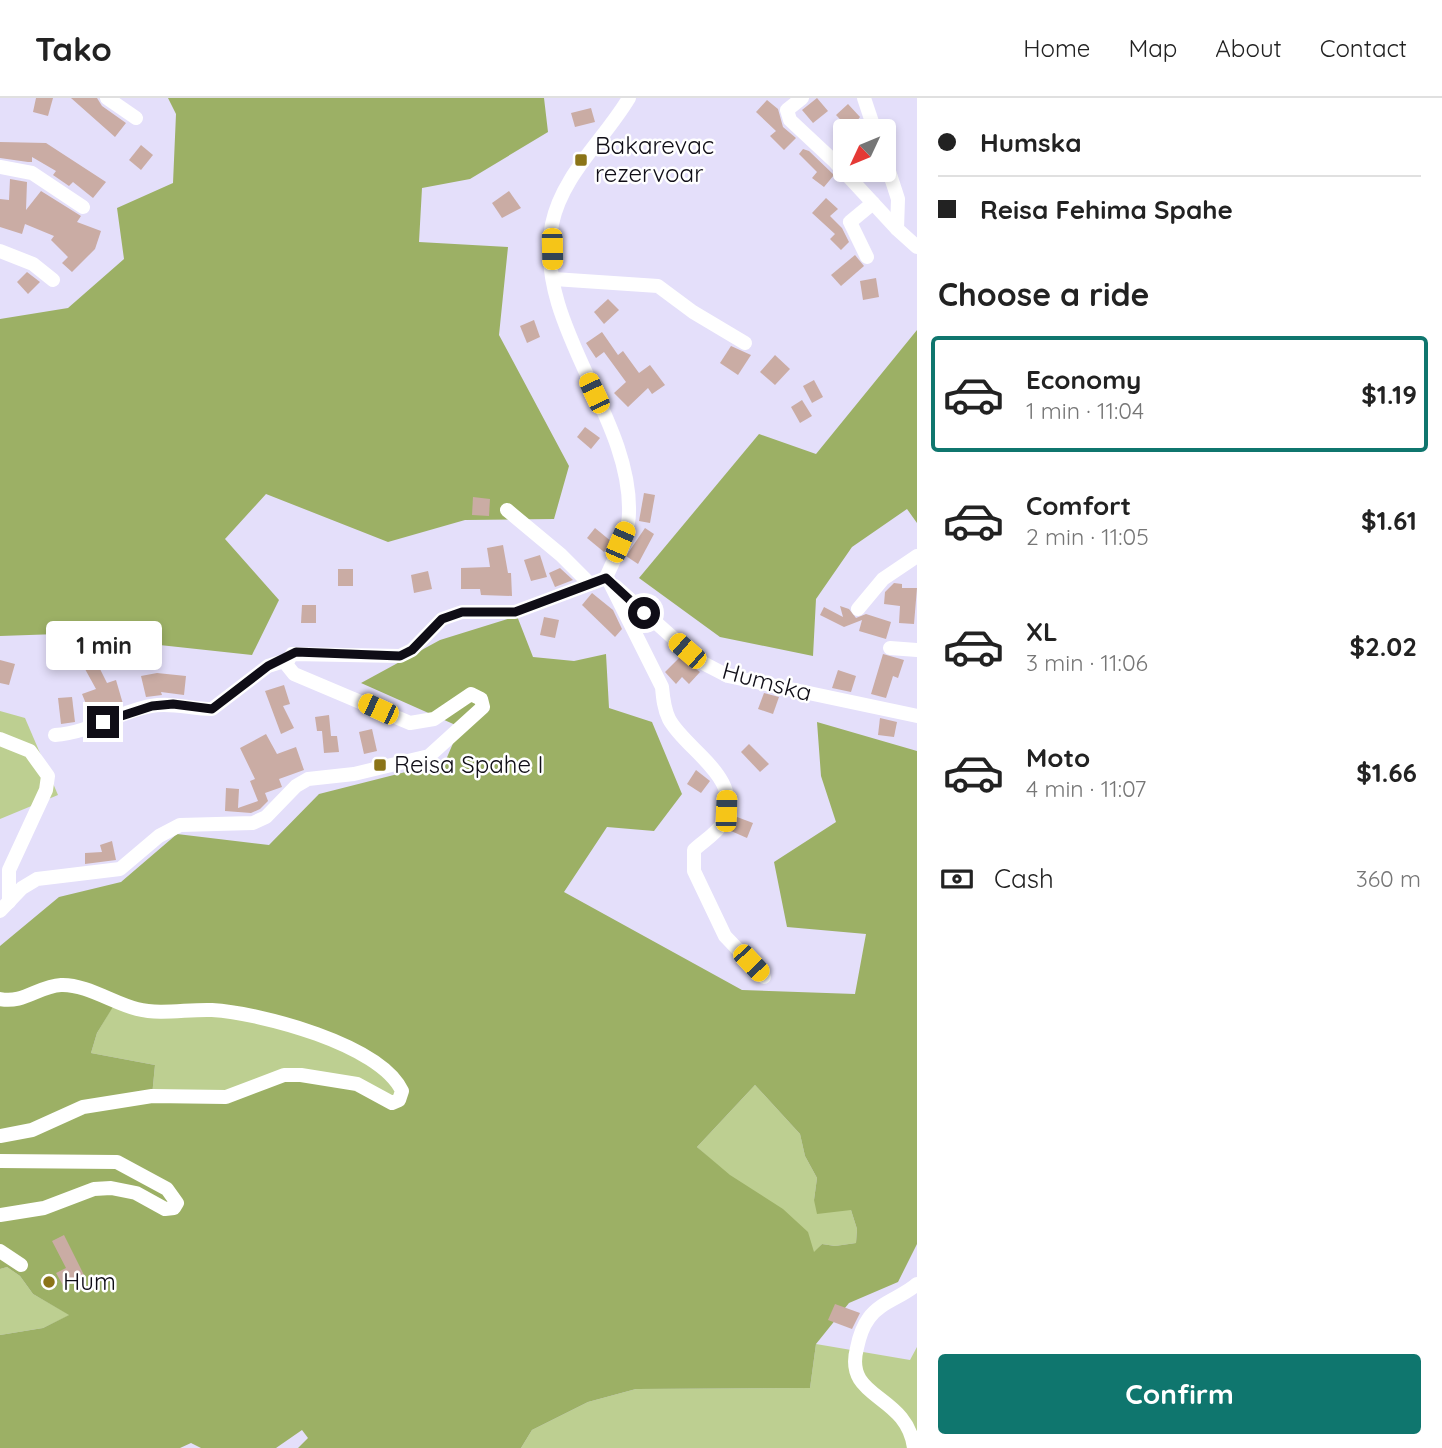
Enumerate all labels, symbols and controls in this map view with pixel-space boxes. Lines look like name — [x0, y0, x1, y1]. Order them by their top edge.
text: Tako — [35, 28, 112, 69]
text: Home — [1023, 33, 1090, 63]
text: Map — [1128, 33, 1177, 63]
text: About — [1215, 33, 1282, 63]
text: Contact — [1320, 33, 1407, 63]
north arrow — [833, 119, 896, 182]
map controls — [833, 119, 896, 182]
text: Humska — [980, 126, 1081, 159]
place label: Bakarevac rezervoar — [595, 130, 714, 188]
marker: Bakarevac rezervoar — [573, 152, 589, 168]
text: Reisa Fehima Spahe — [980, 193, 1233, 226]
car — [542, 228, 563, 270]
text: Choose a ride — [938, 274, 1150, 314]
icon: car — [942, 363, 1005, 426]
text: Economy — [1026, 363, 1141, 396]
car — [576, 370, 613, 416]
text: $1.19 — [1361, 378, 1417, 411]
text: 1 min · 11:04 — [1026, 396, 1144, 425]
icon: car — [942, 489, 1005, 552]
text: Comfort — [1026, 489, 1131, 522]
text: $1.61 — [1361, 504, 1417, 537]
car — [603, 519, 638, 565]
text: 2 min · 11:05 — [1026, 522, 1149, 551]
route start — [628, 597, 660, 629]
icon: car — [942, 615, 1005, 678]
text: XL — [1026, 615, 1058, 648]
callout: 1 min — [45, 620, 161, 670]
car — [665, 629, 710, 673]
text: $2.02 — [1349, 630, 1417, 663]
text: 1 min — [76, 631, 132, 660]
text: 3 min · 11:06 — [1026, 648, 1148, 677]
street label: Humska — [719, 655, 815, 707]
car — [355, 691, 402, 727]
route end — [87, 706, 119, 738]
icon: car — [942, 741, 1005, 804]
text: Moto — [1026, 741, 1090, 774]
place label: Reisa Spahe I — [394, 749, 544, 779]
text: $1.66 — [1356, 756, 1417, 789]
marker: Reisa Spahe I — [372, 757, 388, 773]
text: 4 min · 11:07 — [1026, 774, 1146, 803]
car — [715, 790, 738, 832]
icon: cash — [938, 860, 976, 898]
text: Cash — [994, 862, 1054, 895]
text: 360 m — [1356, 864, 1421, 893]
car — [729, 940, 774, 986]
place label: Hum — [63, 1266, 116, 1296]
marker: Hum — [41, 1274, 57, 1290]
button: Confirm — [938, 1354, 1421, 1434]

